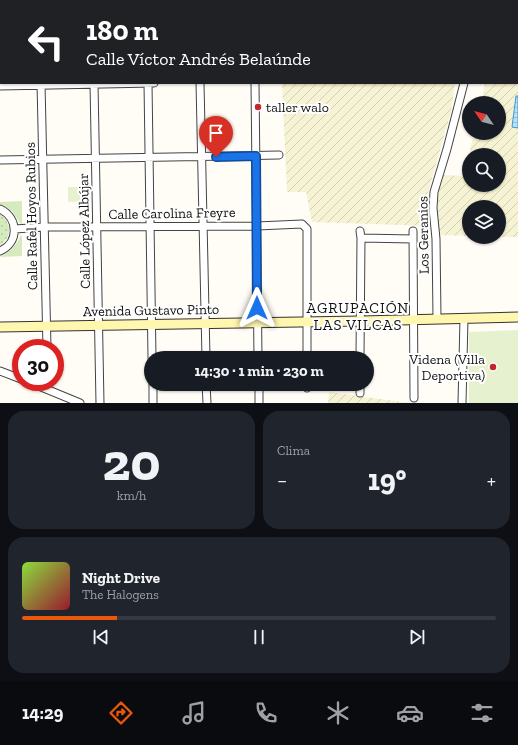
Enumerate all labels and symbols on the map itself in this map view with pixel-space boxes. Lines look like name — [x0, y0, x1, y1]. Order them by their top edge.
north arrow — [462, 96, 506, 140]
place label: taller walo — [266, 99, 329, 116]
marker: taller walo — [253, 102, 263, 112]
pin — [199, 116, 233, 157]
street label: Calle Rafel Hoyos Rubios — [22, 142, 41, 290]
street label: Calle López Albújar — [75, 173, 94, 289]
street label: Los Geranios — [414, 196, 433, 274]
street label: Calle Carolina Freyre — [108, 204, 236, 223]
position arrow — [236, 287, 278, 329]
district label: AGRUPACIÓN LAS VILCAS — [307, 299, 409, 334]
street label: Avenida Gustavo Pinto — [83, 301, 219, 320]
speed limit sign: 30 — [12, 339, 64, 391]
place label: Videna (Villa Deportiva) — [408, 351, 485, 384]
marker: Videna (Villa Deportiva) — [488, 362, 498, 372]

